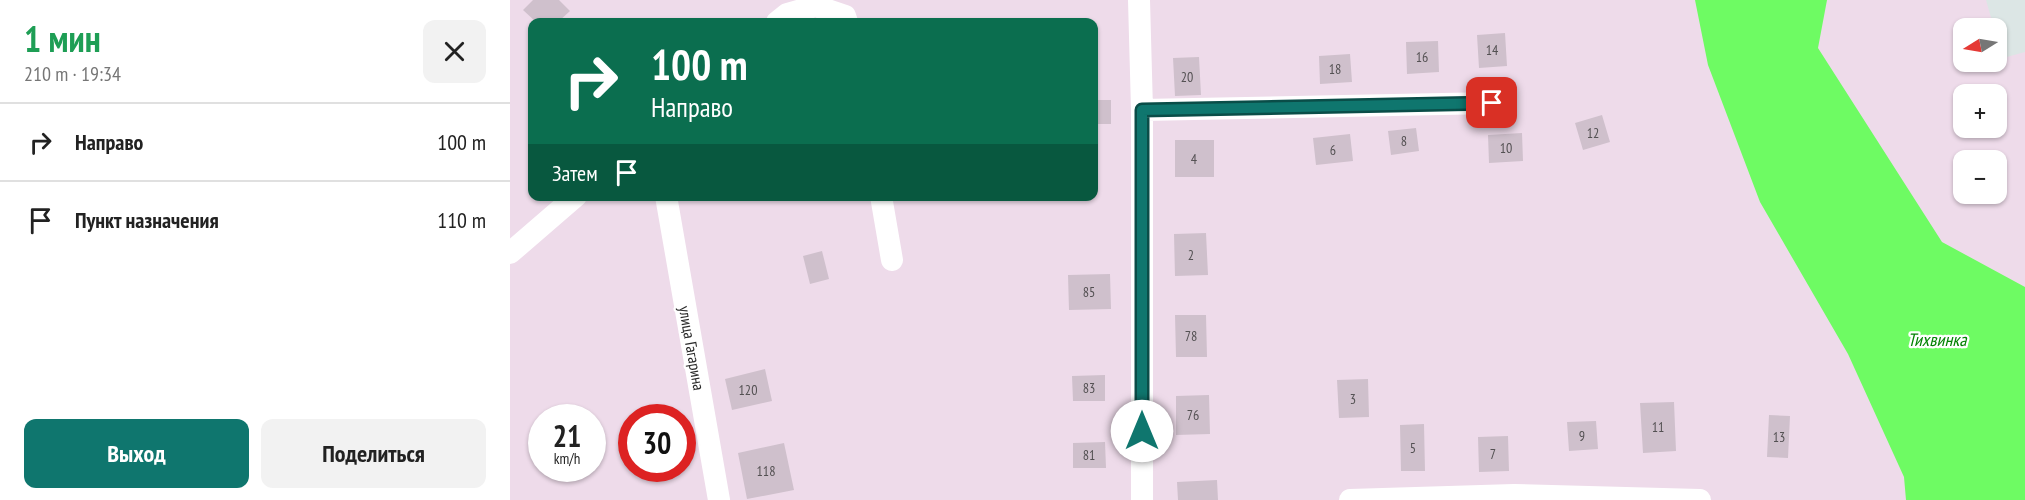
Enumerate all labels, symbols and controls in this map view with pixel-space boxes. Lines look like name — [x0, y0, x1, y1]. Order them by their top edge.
text: 1 мин — [24, 15, 101, 62]
north arrow — [1953, 18, 2007, 72]
map controls — [1953, 18, 2007, 204]
button: close — [423, 20, 486, 83]
text: 100 m — [651, 37, 748, 92]
house number: 14 — [1486, 41, 1499, 59]
icon: right — [552, 42, 630, 120]
house number: 16 — [1416, 48, 1428, 66]
house number: 18 — [1329, 60, 1341, 78]
text: 210 m · 19:34 — [24, 61, 121, 87]
house number: 20 — [1181, 68, 1193, 86]
pin — [1466, 77, 1517, 128]
button: + — [1953, 84, 2007, 138]
icon: arrive — [1475, 86, 1508, 119]
text: Направо — [651, 90, 733, 124]
house number: 12 — [1587, 124, 1599, 142]
icon: right — [24, 126, 57, 159]
text: Направо — [75, 128, 143, 156]
text: 100 m — [437, 128, 486, 156]
house number: 8 — [1401, 132, 1407, 150]
house number: 10 — [1500, 139, 1512, 157]
house number: 6 — [1330, 141, 1336, 159]
house number: 4 — [1191, 150, 1198, 168]
button: − — [1953, 150, 2007, 204]
icon: arrive — [610, 156, 643, 189]
text: Затем — [552, 159, 598, 187]
icon: arrive — [24, 204, 57, 237]
text: Пункт назначения — [75, 206, 219, 234]
text: 110 m — [437, 206, 486, 234]
house number: 2 — [1188, 246, 1194, 264]
house number: 85 — [1083, 283, 1095, 301]
street label: улица Гагарина — [675, 304, 709, 392]
house number: 78 — [1185, 327, 1197, 345]
water label: Тихвинка — [1908, 328, 1967, 351]
house number: 83 — [1083, 379, 1095, 397]
house number: 120 — [739, 381, 757, 399]
house number: 3 — [1350, 390, 1356, 408]
position arrow — [1110, 399, 1174, 463]
speed limit sign: 30 — [618, 404, 696, 482]
house number: 76 — [1187, 406, 1199, 424]
text: 21 — [553, 416, 581, 455]
house number: 11 — [1652, 418, 1664, 436]
button: Выход — [24, 419, 249, 488]
button: Поделиться — [261, 419, 486, 488]
house number: 9 — [1579, 427, 1585, 445]
house number: 13 — [1773, 428, 1785, 446]
house number: 5 — [1410, 439, 1416, 457]
house number: 7 — [1490, 445, 1496, 463]
house number: 81 — [1083, 446, 1095, 464]
text: km/h — [554, 449, 580, 468]
house number: 118 — [757, 462, 775, 480]

